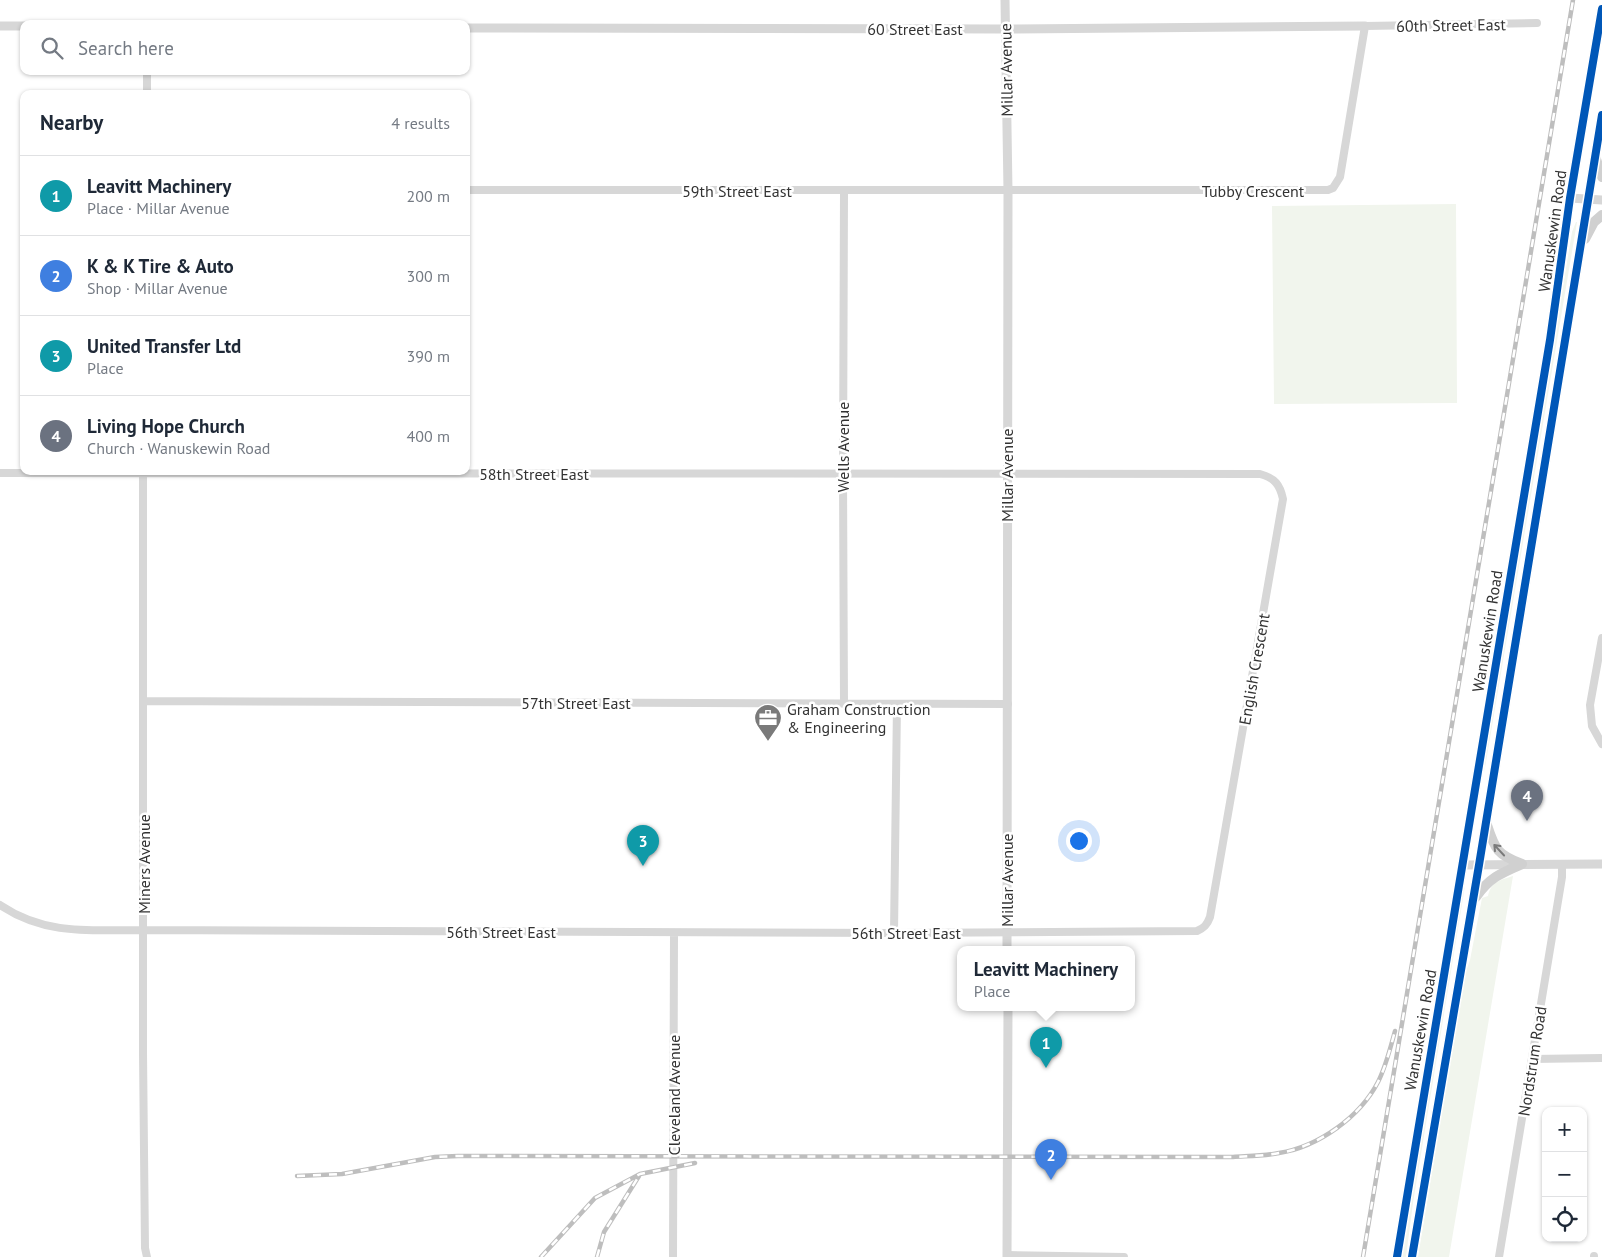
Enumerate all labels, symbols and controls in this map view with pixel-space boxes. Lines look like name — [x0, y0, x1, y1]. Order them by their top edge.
street label: 60th Street East — [1396, 14, 1507, 36]
street label: 60 Street East — [867, 19, 963, 39]
search box — [20, 20, 470, 75]
street label: Millar Avenue — [995, 23, 1017, 117]
icon: search — [38, 34, 66, 62]
text: Search here — [78, 36, 174, 60]
text: Nearby — [40, 109, 103, 136]
text: 4 results — [391, 113, 450, 133]
street label: Wanuskewin Road — [1534, 169, 1570, 293]
text: Leavitt Machinery — [87, 174, 231, 198]
street label: 59th Street East — [682, 181, 792, 201]
street label: Tubby Crescent — [1202, 181, 1305, 201]
text: 1 — [51, 186, 61, 206]
text: 200 m — [407, 186, 450, 206]
text: Place · Millar Avenue — [87, 198, 230, 218]
text: K & K Tire & Auto — [87, 254, 234, 278]
text: 2 — [51, 266, 61, 286]
text: 300 m — [407, 266, 450, 286]
text: Shop · Millar Avenue — [87, 278, 228, 298]
text: United Transfer Ltd — [87, 334, 241, 358]
text: 3 — [51, 346, 61, 366]
text: 390 m — [407, 346, 450, 366]
text: Place — [87, 358, 124, 378]
street label: Wells Avenue — [833, 402, 853, 492]
text: Living Hope Church — [87, 414, 245, 438]
text: 4 — [51, 426, 61, 446]
text: 400 m — [407, 426, 450, 446]
street label: Millar Avenue — [997, 428, 1017, 522]
text: Church · Wanuskewin Road — [87, 438, 270, 458]
street label: 58th Street East — [479, 464, 589, 484]
street label: Wanuskewin Road — [1468, 569, 1506, 693]
street label: English Crescent — [1234, 611, 1274, 726]
street label: 57th Street East — [521, 693, 631, 713]
place label: Graham Construction & Engineering — [787, 699, 931, 737]
office icon: Graham Construction & Engineering — [753, 703, 783, 742]
pin: 4 — [1511, 780, 1543, 821]
street label: Miners Avenue — [134, 814, 154, 914]
pin: 3 — [627, 825, 659, 866]
your location — [1066, 828, 1092, 854]
street label: Millar Avenue — [997, 833, 1017, 927]
one-way arrow — [1493, 843, 1505, 856]
street label: 56th Street East — [446, 922, 556, 942]
street label: 56th Street East — [851, 923, 961, 943]
popup — [957, 946, 1135, 1011]
text: Leavitt Machinery — [974, 957, 1118, 981]
street label: Wanuskewin Road — [1399, 968, 1441, 1092]
text: Place — [974, 981, 1010, 1001]
street label: Nordstrum Road — [1513, 1005, 1551, 1117]
pin: 1 — [1030, 1027, 1062, 1068]
street label: Cleveland Avenue — [664, 1035, 684, 1155]
map controls — [1542, 1107, 1587, 1242]
button: + — [1542, 1107, 1587, 1152]
pin: 2 — [1035, 1139, 1067, 1180]
button: − — [1542, 1152, 1587, 1197]
button: locate — [1542, 1197, 1587, 1242]

